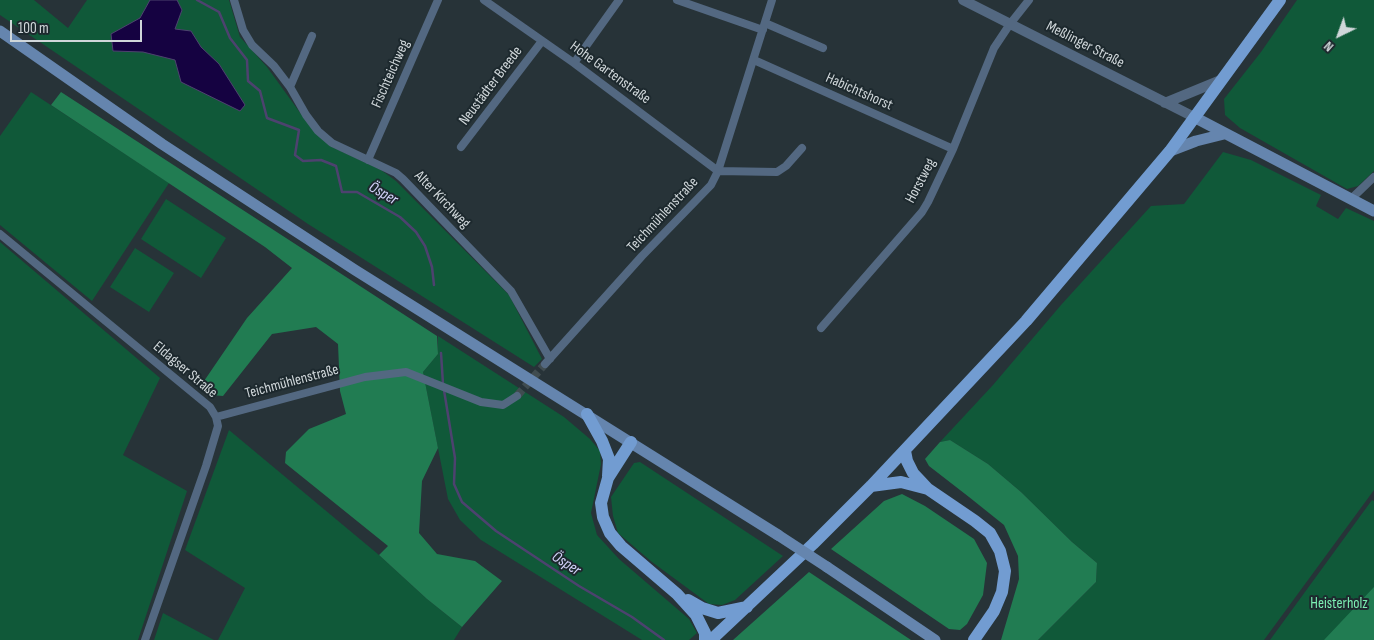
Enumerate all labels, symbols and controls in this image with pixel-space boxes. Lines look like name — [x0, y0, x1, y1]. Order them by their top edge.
scale bar — [12, 10, 145, 42]
north arrow — [1314, 10, 1364, 60]
street label: Meßlinger Straße — [1043, 18, 1127, 72]
text: 100 m — [18, 19, 49, 38]
street label: Fischteichweg — [368, 37, 414, 111]
street label: Hohe Gartenstraße — [566, 38, 654, 108]
text: N — [1320, 38, 1337, 55]
street label: Neustädter Breede — [455, 43, 527, 129]
street label: Habichtshorst — [823, 69, 895, 115]
street label: Horstweg — [902, 155, 940, 207]
street label: Alter Kirchweg — [410, 167, 474, 233]
street label: Teichmühlenstraße — [624, 174, 702, 256]
water label: Ösper — [365, 178, 401, 210]
street label: Eldagser Straße — [149, 338, 221, 402]
street label: Teichmühlenstraße — [243, 361, 341, 403]
water label: Ösper — [548, 548, 584, 580]
park label: Heisterholz — [1310, 595, 1368, 613]

